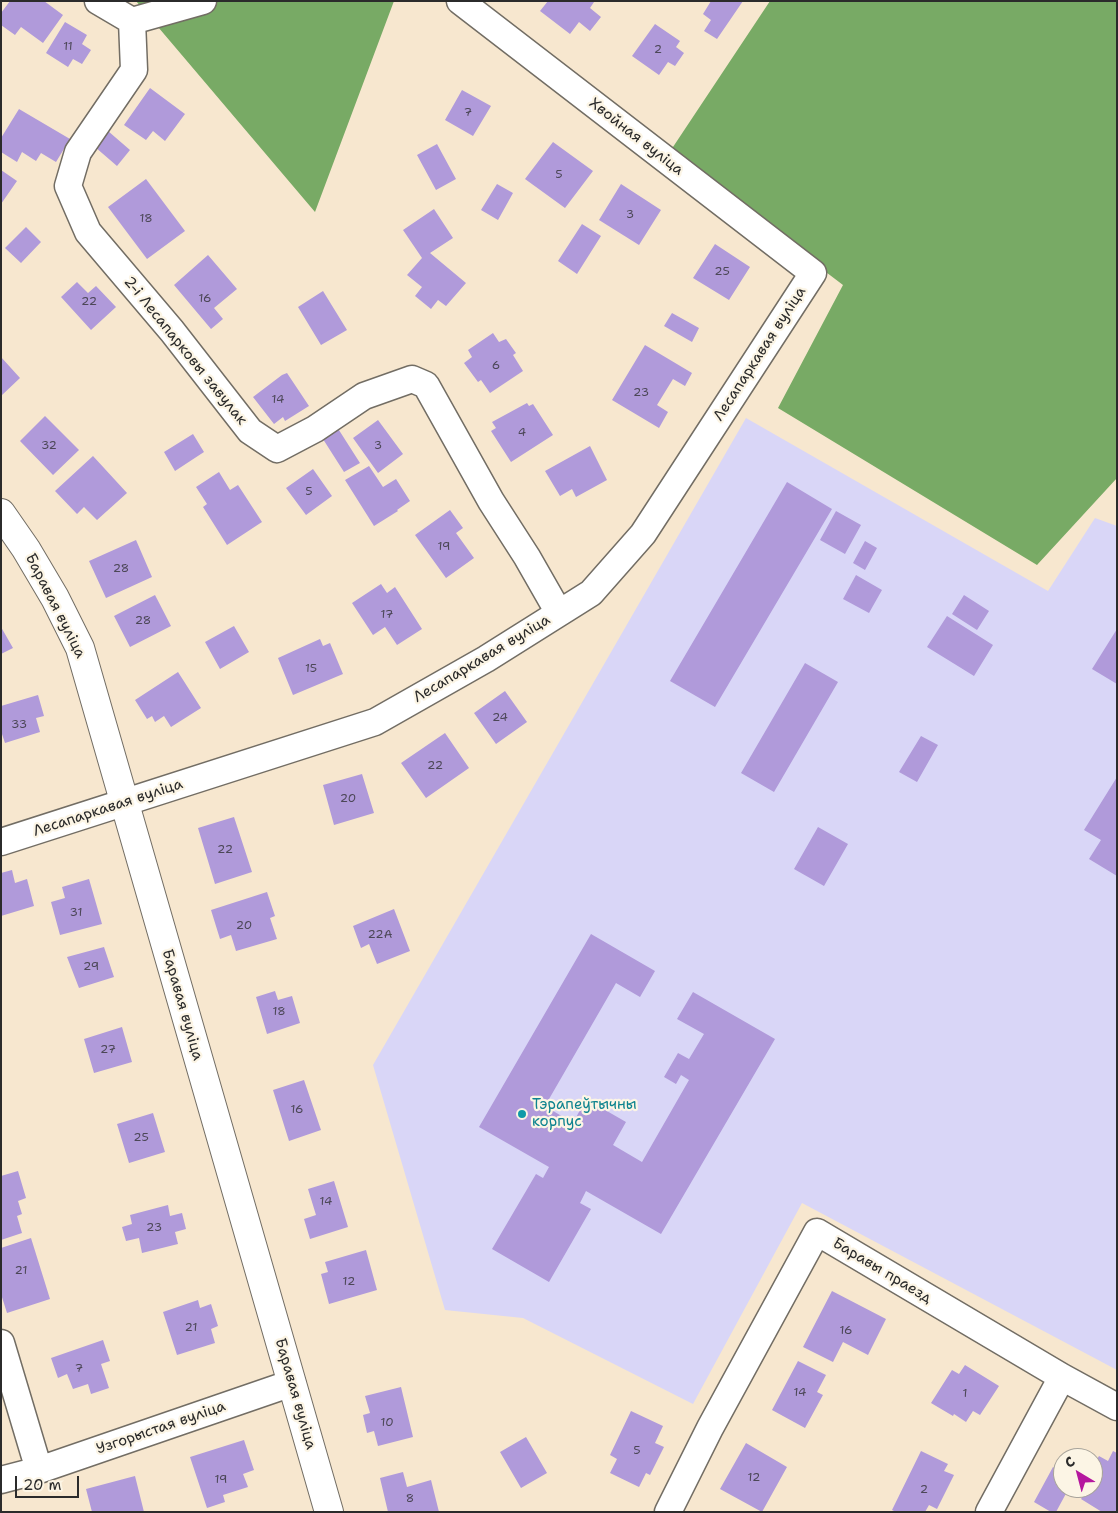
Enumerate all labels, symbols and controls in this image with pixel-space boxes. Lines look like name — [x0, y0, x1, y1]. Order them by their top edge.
house number: 11 — [63, 40, 73, 54]
house number: 2 — [654, 43, 662, 57]
street label: Хвойная вуліца — [585, 94, 687, 180]
house number: 7 — [464, 106, 472, 120]
house number: 5 — [555, 168, 563, 182]
house number: 3 — [626, 208, 634, 222]
house number: 18 — [139, 212, 153, 226]
house number: 25 — [714, 265, 730, 279]
street label: 2-і Лесапарковы завулак — [119, 273, 251, 429]
street label: Лесапаркавая вуліца — [710, 284, 810, 424]
house number: 16 — [198, 292, 212, 306]
house number: 22 — [81, 295, 97, 309]
house number: 6 — [492, 359, 500, 373]
house number: 23 — [633, 386, 649, 400]
house number: 14 — [272, 393, 284, 407]
house number: 4 — [518, 426, 526, 440]
house number: 32 — [41, 439, 57, 453]
house number: 3 — [374, 439, 382, 453]
house number: 5 — [305, 485, 313, 499]
house number: 19 — [438, 540, 450, 554]
street label: Баравая вуліца — [21, 551, 89, 661]
house number: 28 — [113, 562, 129, 576]
house number: 17 — [381, 608, 393, 622]
street label: Лесапаркавая вуліца — [410, 611, 554, 707]
house number: 28 — [135, 614, 151, 628]
house number: 15 — [305, 662, 317, 676]
house number: 24 — [492, 711, 508, 725]
house number: 33 — [11, 718, 27, 732]
house number: 22 — [427, 759, 443, 773]
street label: Лесапаркавая вуліца — [31, 775, 185, 841]
house number: 20 — [340, 792, 356, 806]
house number: 22 — [217, 843, 233, 857]
house number: 31 — [70, 906, 82, 920]
house number: 20 — [236, 919, 252, 933]
house number: 22А — [368, 928, 392, 942]
street label: Баравая вуліца — [158, 947, 206, 1063]
house number: 29 — [83, 960, 99, 974]
house number: 18 — [272, 1005, 286, 1019]
house number: 27 — [100, 1043, 116, 1057]
place label: Тэрапеўтычны корпус — [532, 1096, 637, 1131]
house number: 16 — [290, 1103, 304, 1117]
marker: Тэрапеўтычны корпус — [516, 1108, 528, 1120]
house number: 25 — [133, 1131, 149, 1145]
house number: 14 — [320, 1195, 332, 1209]
house number: 23 — [146, 1221, 162, 1235]
street label: Баравы праезд — [829, 1234, 935, 1308]
house number: 21 — [15, 1264, 27, 1278]
house number: 12 — [343, 1275, 355, 1289]
house number: 21 — [185, 1321, 197, 1335]
house number: 16 — [839, 1324, 853, 1338]
street label: Баравая вуліца — [271, 1336, 319, 1452]
house number: 7 — [75, 1362, 83, 1376]
house number: 14 — [794, 1386, 806, 1400]
house number: 1 — [962, 1387, 968, 1401]
street label: Узгорыстая вуліца — [94, 1397, 228, 1459]
house number: 10 — [380, 1416, 394, 1430]
house number: 5 — [633, 1444, 641, 1458]
north arrow — [1053, 1448, 1103, 1498]
text: С — [1061, 1452, 1078, 1472]
scale bar — [18, 1466, 81, 1498]
house number: 12 — [748, 1471, 760, 1485]
house number: 19 — [215, 1473, 227, 1487]
text: 20 m — [23, 1475, 62, 1495]
house number: 2 — [920, 1483, 928, 1497]
house number: 8 — [406, 1492, 414, 1506]

